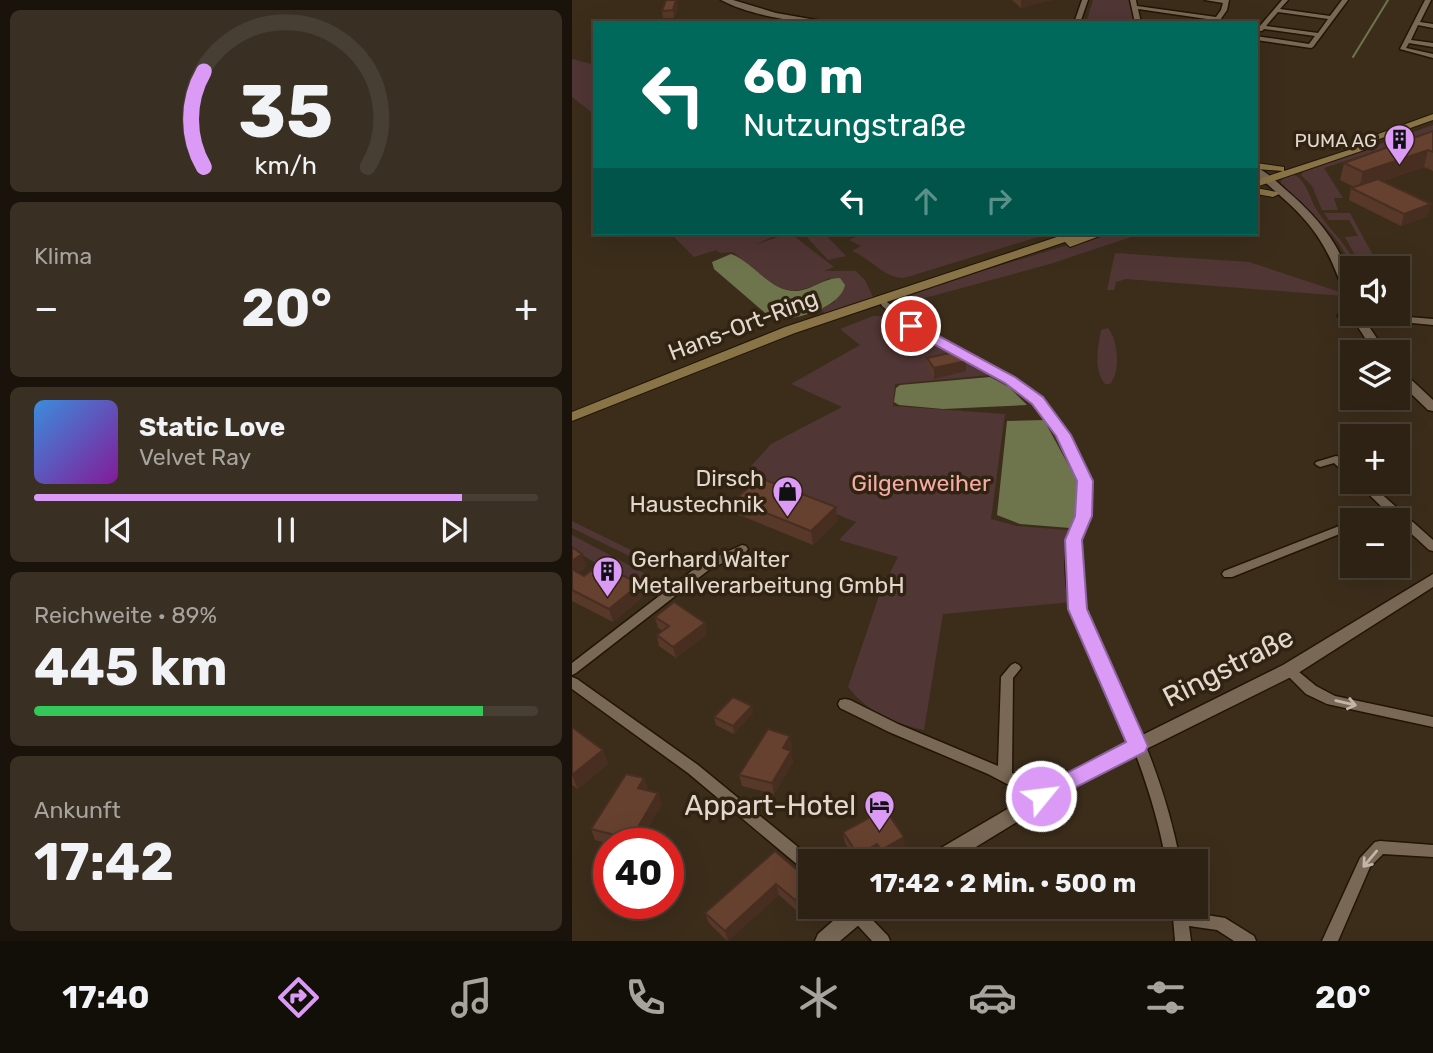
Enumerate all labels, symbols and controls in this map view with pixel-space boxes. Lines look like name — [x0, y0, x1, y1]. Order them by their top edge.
text: 60 m — [743, 47, 864, 105]
icon: left — [628, 49, 719, 140]
text: 35 — [239, 69, 334, 155]
text: Nutzungstraße — [743, 106, 966, 144]
building icon: PUMA AG — [1383, 123, 1417, 167]
place label: PUMA AG — [1295, 129, 1377, 152]
text: km/h — [255, 151, 317, 180]
icon: left — [834, 182, 872, 220]
icon: ahead — [907, 182, 945, 220]
icon: right — [980, 182, 1018, 220]
text: Klima — [34, 242, 92, 270]
map controls — [1340, 256, 1410, 578]
button: sound — [1340, 256, 1410, 326]
text: 20° — [241, 277, 332, 339]
street label: Hans-Ort-Ring — [664, 284, 822, 366]
text: − — [34, 285, 59, 331]
text: + — [514, 285, 538, 331]
pin — [881, 296, 941, 356]
icon: arrive — [892, 307, 930, 345]
button: layers — [1340, 340, 1410, 410]
text: Static Love — [139, 412, 285, 443]
button: + — [1340, 424, 1410, 494]
text: Velvet Ray — [139, 443, 251, 471]
place label: Dirsch Haustechnik — [629, 464, 764, 518]
park label: Gilgenweiher — [851, 469, 991, 497]
shop icon: Dirsch Haustechnik — [770, 474, 804, 518]
button: − — [1340, 508, 1410, 578]
icon: previous — [99, 511, 137, 549]
icon: pause — [267, 511, 305, 549]
icon: next — [435, 511, 473, 549]
place label: Gerhard Walter Metallverarbeitung GmbH — [631, 545, 905, 599]
building icon: Gerhard Walter Metallverarbeitung GmbH — [591, 555, 625, 599]
text: Reichweite · 89% — [34, 601, 217, 629]
street label: Ringstraße — [1157, 620, 1299, 714]
text: 445 km — [34, 636, 228, 698]
one-way arrow — [1334, 697, 1357, 710]
position arrow — [1004, 759, 1078, 833]
hotel icon: Appart-Hotel — [862, 788, 896, 832]
place label: Appart-Hotel — [684, 789, 856, 822]
text: Ankunft — [34, 796, 121, 824]
speed limit sign: 40 — [593, 828, 684, 919]
text: 17:42 — [34, 831, 174, 893]
one-way arrow — [1362, 850, 1378, 868]
text: 17:42 · 2 Min. · 500 m — [870, 868, 1136, 899]
icon: directions — [274, 973, 323, 1022]
icon: music — [447, 973, 496, 1022]
icon: phone — [621, 973, 670, 1022]
icon: climate — [794, 973, 843, 1022]
icon: car — [968, 973, 1017, 1022]
icon: filters — [1141, 973, 1190, 1022]
text: 17:40 — [62, 978, 149, 1016]
text: 20° — [1315, 978, 1371, 1016]

